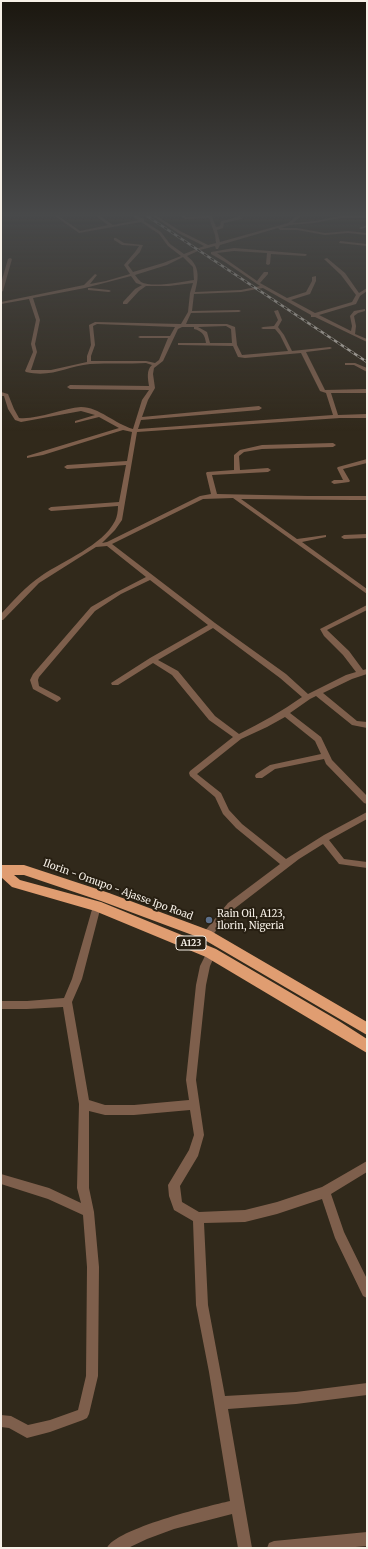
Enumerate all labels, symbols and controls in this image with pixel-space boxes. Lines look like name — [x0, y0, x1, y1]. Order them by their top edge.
street label: Ilorin - Omupo - Ajasse Ipo Road — [42, 857, 194, 923]
place label: Rain Oil, A123, Ilorin, Nigeria — [217, 908, 285, 932]
marker: Rain Oil, A123, Ilorin, Nigeria — [204, 915, 214, 925]
road number: A123 — [176, 936, 206, 950]

